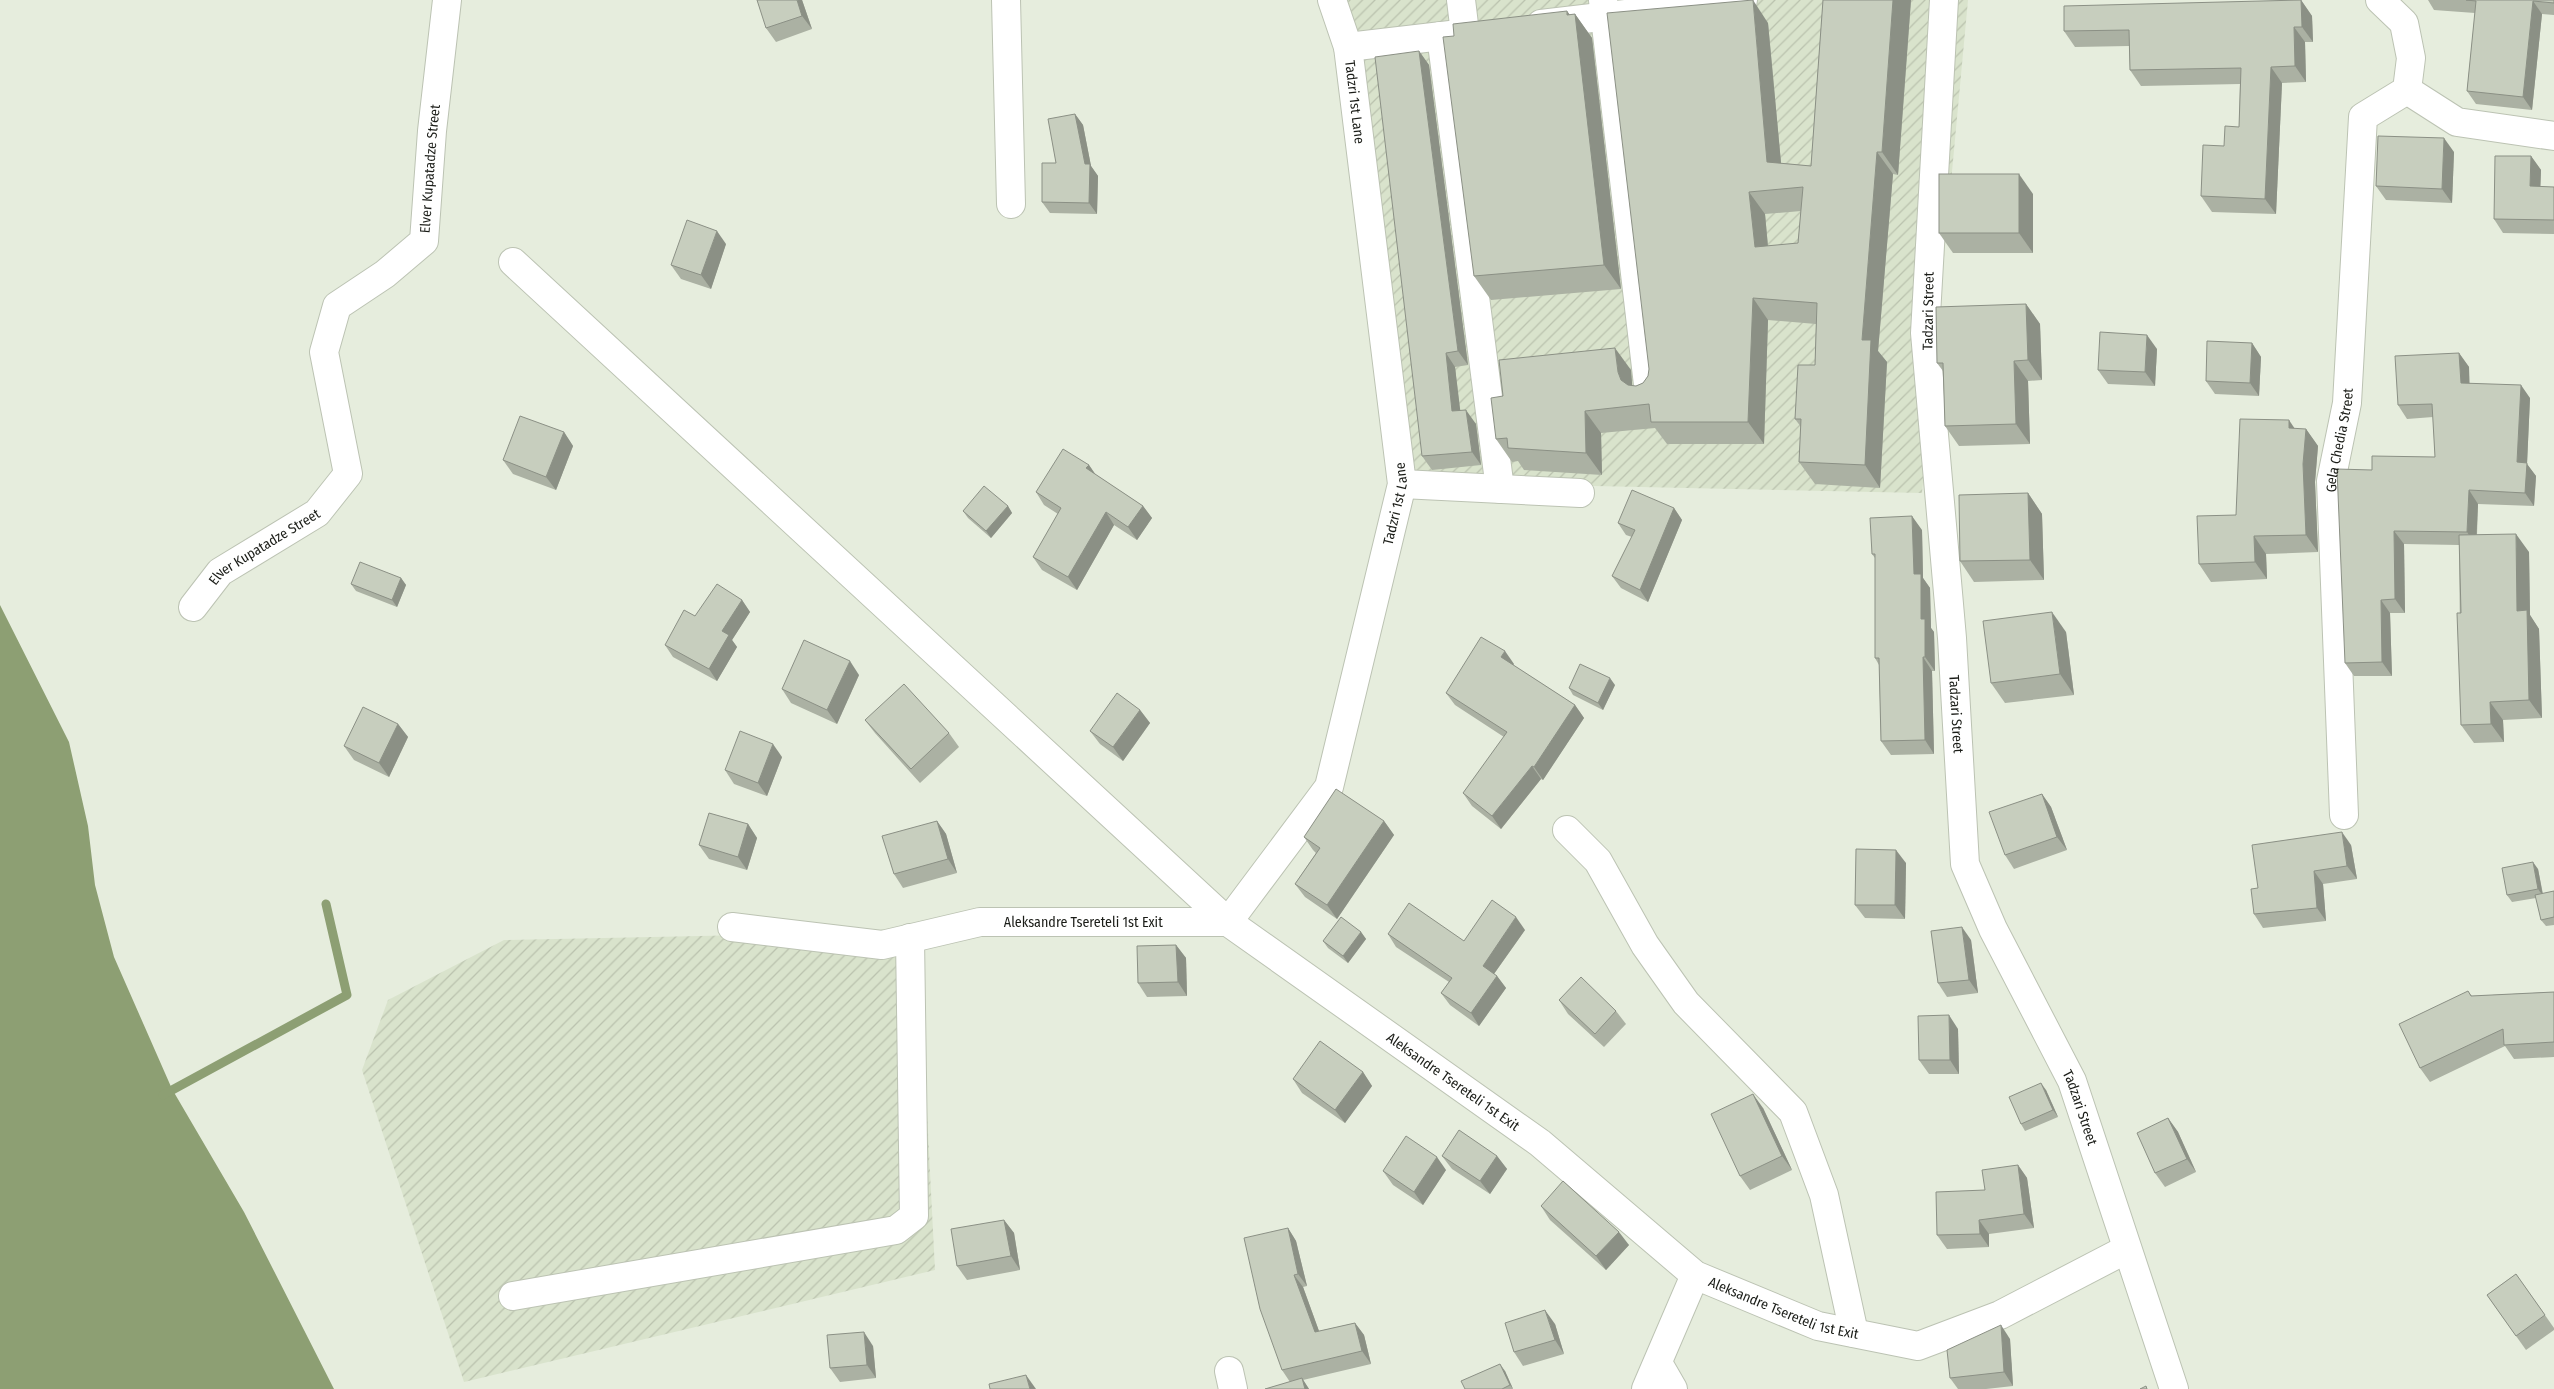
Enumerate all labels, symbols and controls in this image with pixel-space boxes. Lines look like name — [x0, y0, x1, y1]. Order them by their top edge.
street label: Tadzri 1st Lane — [1341, 59, 1368, 145]
street label: Elver Kupatadze Street — [417, 103, 444, 234]
street label: Tadzari Street — [1919, 271, 1938, 350]
street label: Gela Chedia Street — [2323, 387, 2357, 492]
street label: Tadzri 1st Lane — [1380, 461, 1411, 547]
street label: Elver Kupatadze Street — [205, 505, 324, 588]
street label: Tadzari Street — [1945, 674, 1967, 754]
street label: Aleksandre Tsereteli 1st Exit — [1004, 914, 1163, 931]
street label: Aleksandre Tsereteli 1st Exit — [1383, 1029, 1523, 1135]
street label: Tadzari Street — [2059, 1067, 2101, 1148]
street label: Aleksandre Tsereteli 1st Exit — [1706, 1274, 1860, 1343]

